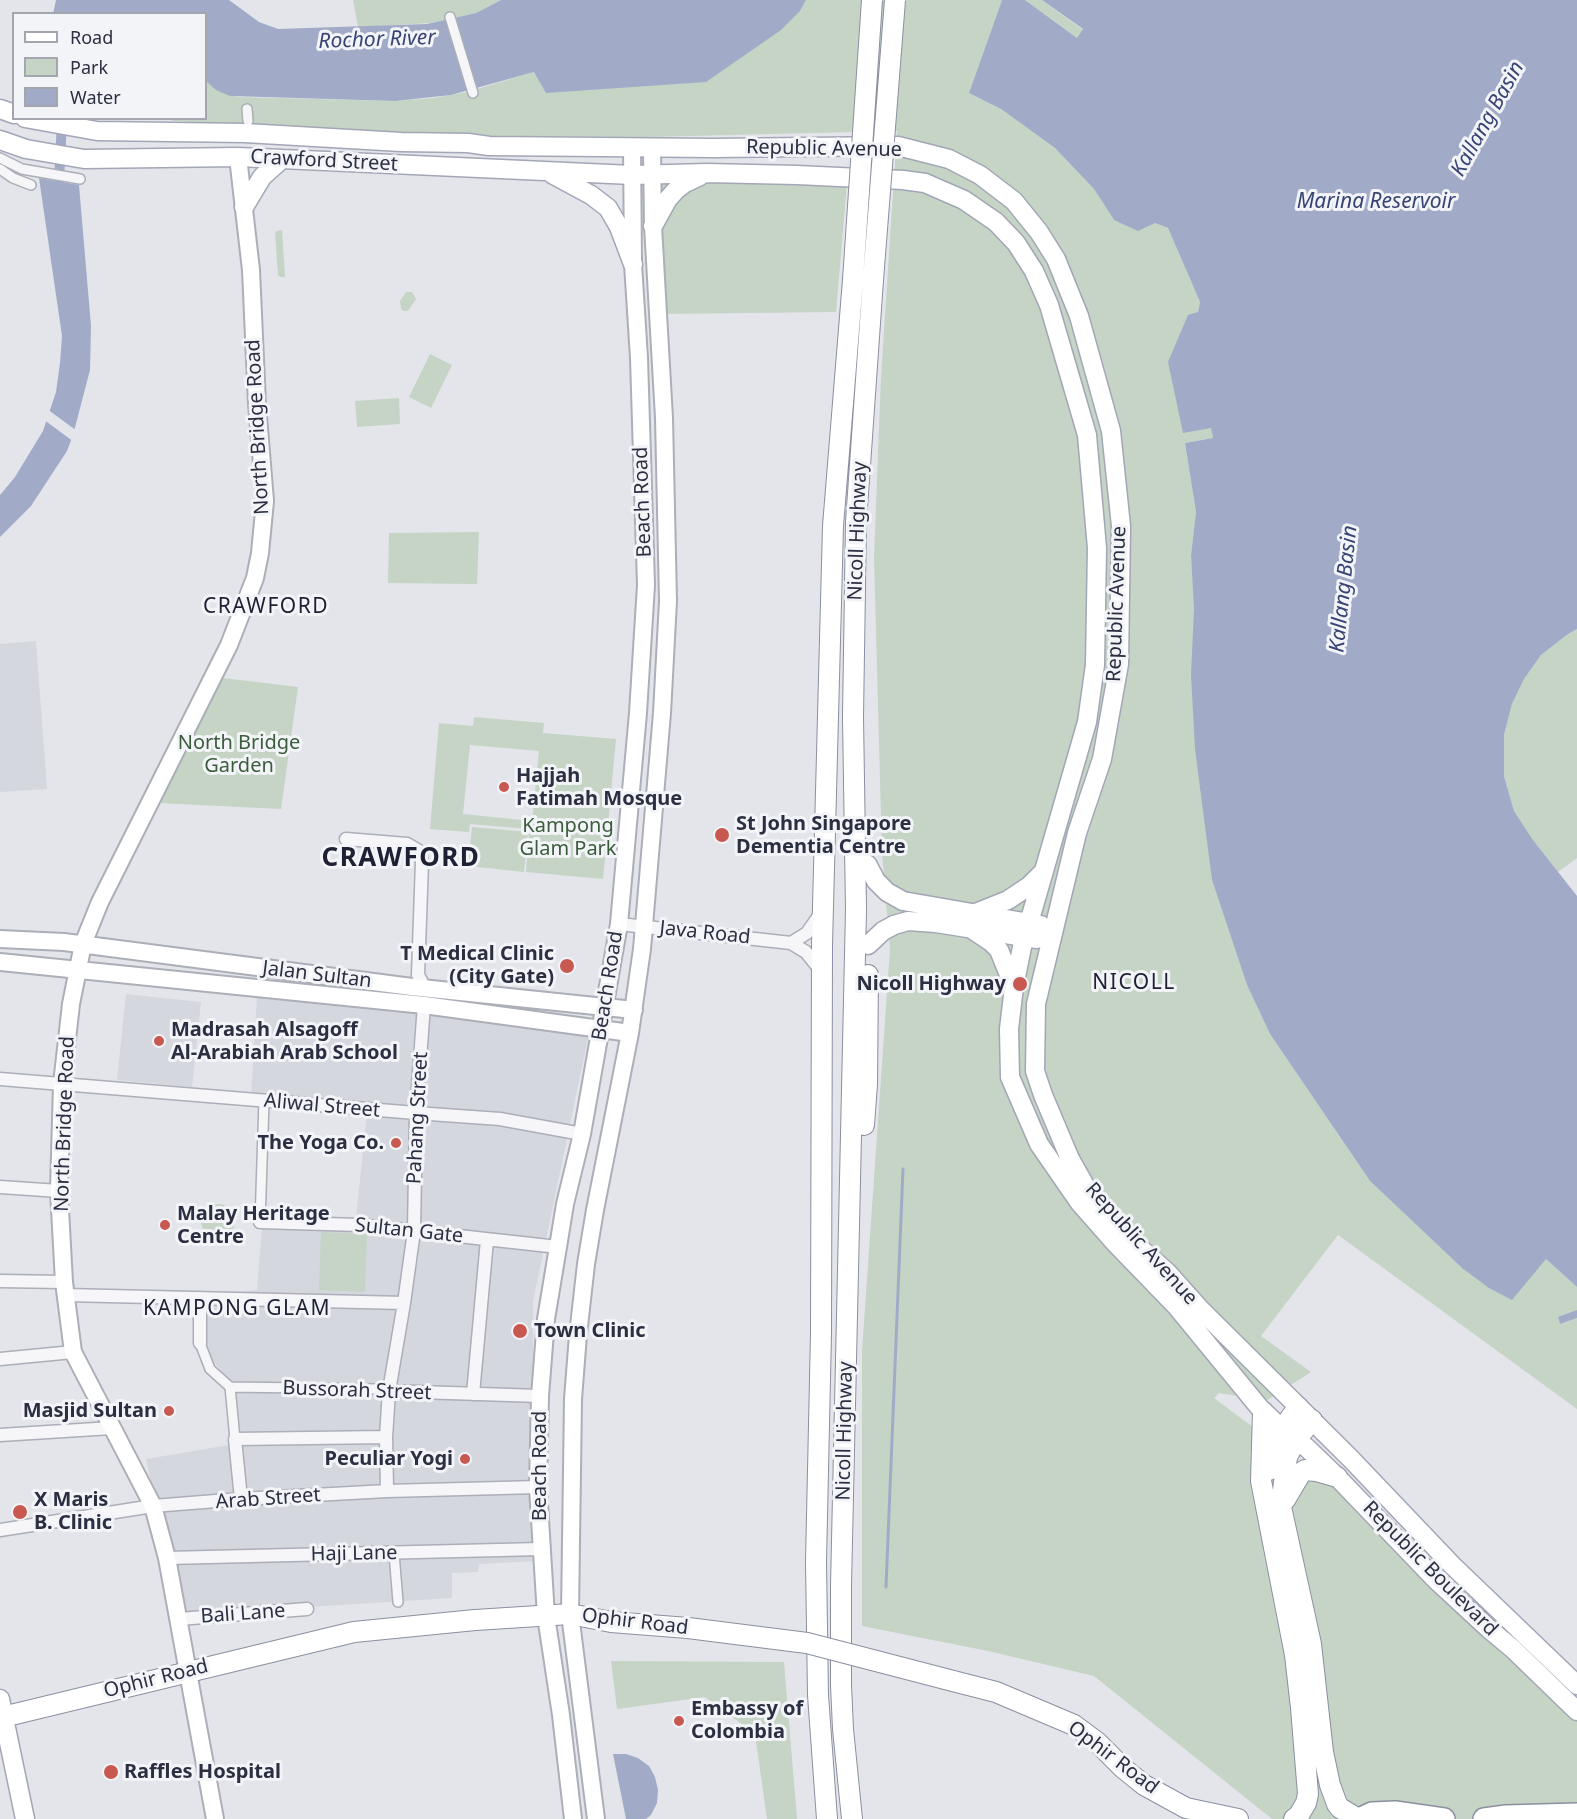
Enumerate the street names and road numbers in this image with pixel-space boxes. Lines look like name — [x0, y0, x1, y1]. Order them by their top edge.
street label: Republic Avenue — [746, 136, 902, 162]
street label: Crawford Street — [250, 145, 398, 177]
street label: North Bridge Road — [241, 339, 275, 515]
street label: Beach Road — [629, 446, 657, 558]
street label: Nicoll Highway — [844, 461, 872, 601]
street label: Republic Avenue — [1102, 526, 1132, 682]
street label: Java Road — [658, 916, 752, 950]
street label: Beach Road — [587, 929, 629, 1043]
street label: Jalan Sultan — [261, 956, 373, 994]
street label: North Bridge Road — [50, 1036, 80, 1212]
street label: Pahang Street — [403, 1051, 433, 1185]
street label: Aliwal Street — [263, 1089, 381, 1123]
street label: Republic Avenue — [1080, 1178, 1202, 1310]
street label: Sultan Gate — [354, 1213, 464, 1249]
street label: Nicoll Highway — [832, 1361, 858, 1501]
street label: Bussorah Street — [282, 1376, 432, 1406]
street label: Beach Road — [528, 1411, 552, 1521]
street label: Arab Street — [215, 1483, 321, 1515]
street label: Republic Boulevard — [1358, 1497, 1502, 1641]
street label: Haji Lane — [310, 1541, 398, 1567]
street label: Bali Lane — [200, 1599, 286, 1629]
street label: Ophir Road — [580, 1604, 690, 1640]
street label: Ophir Road — [101, 1654, 211, 1704]
street label: Ophir Road — [1063, 1716, 1163, 1800]

